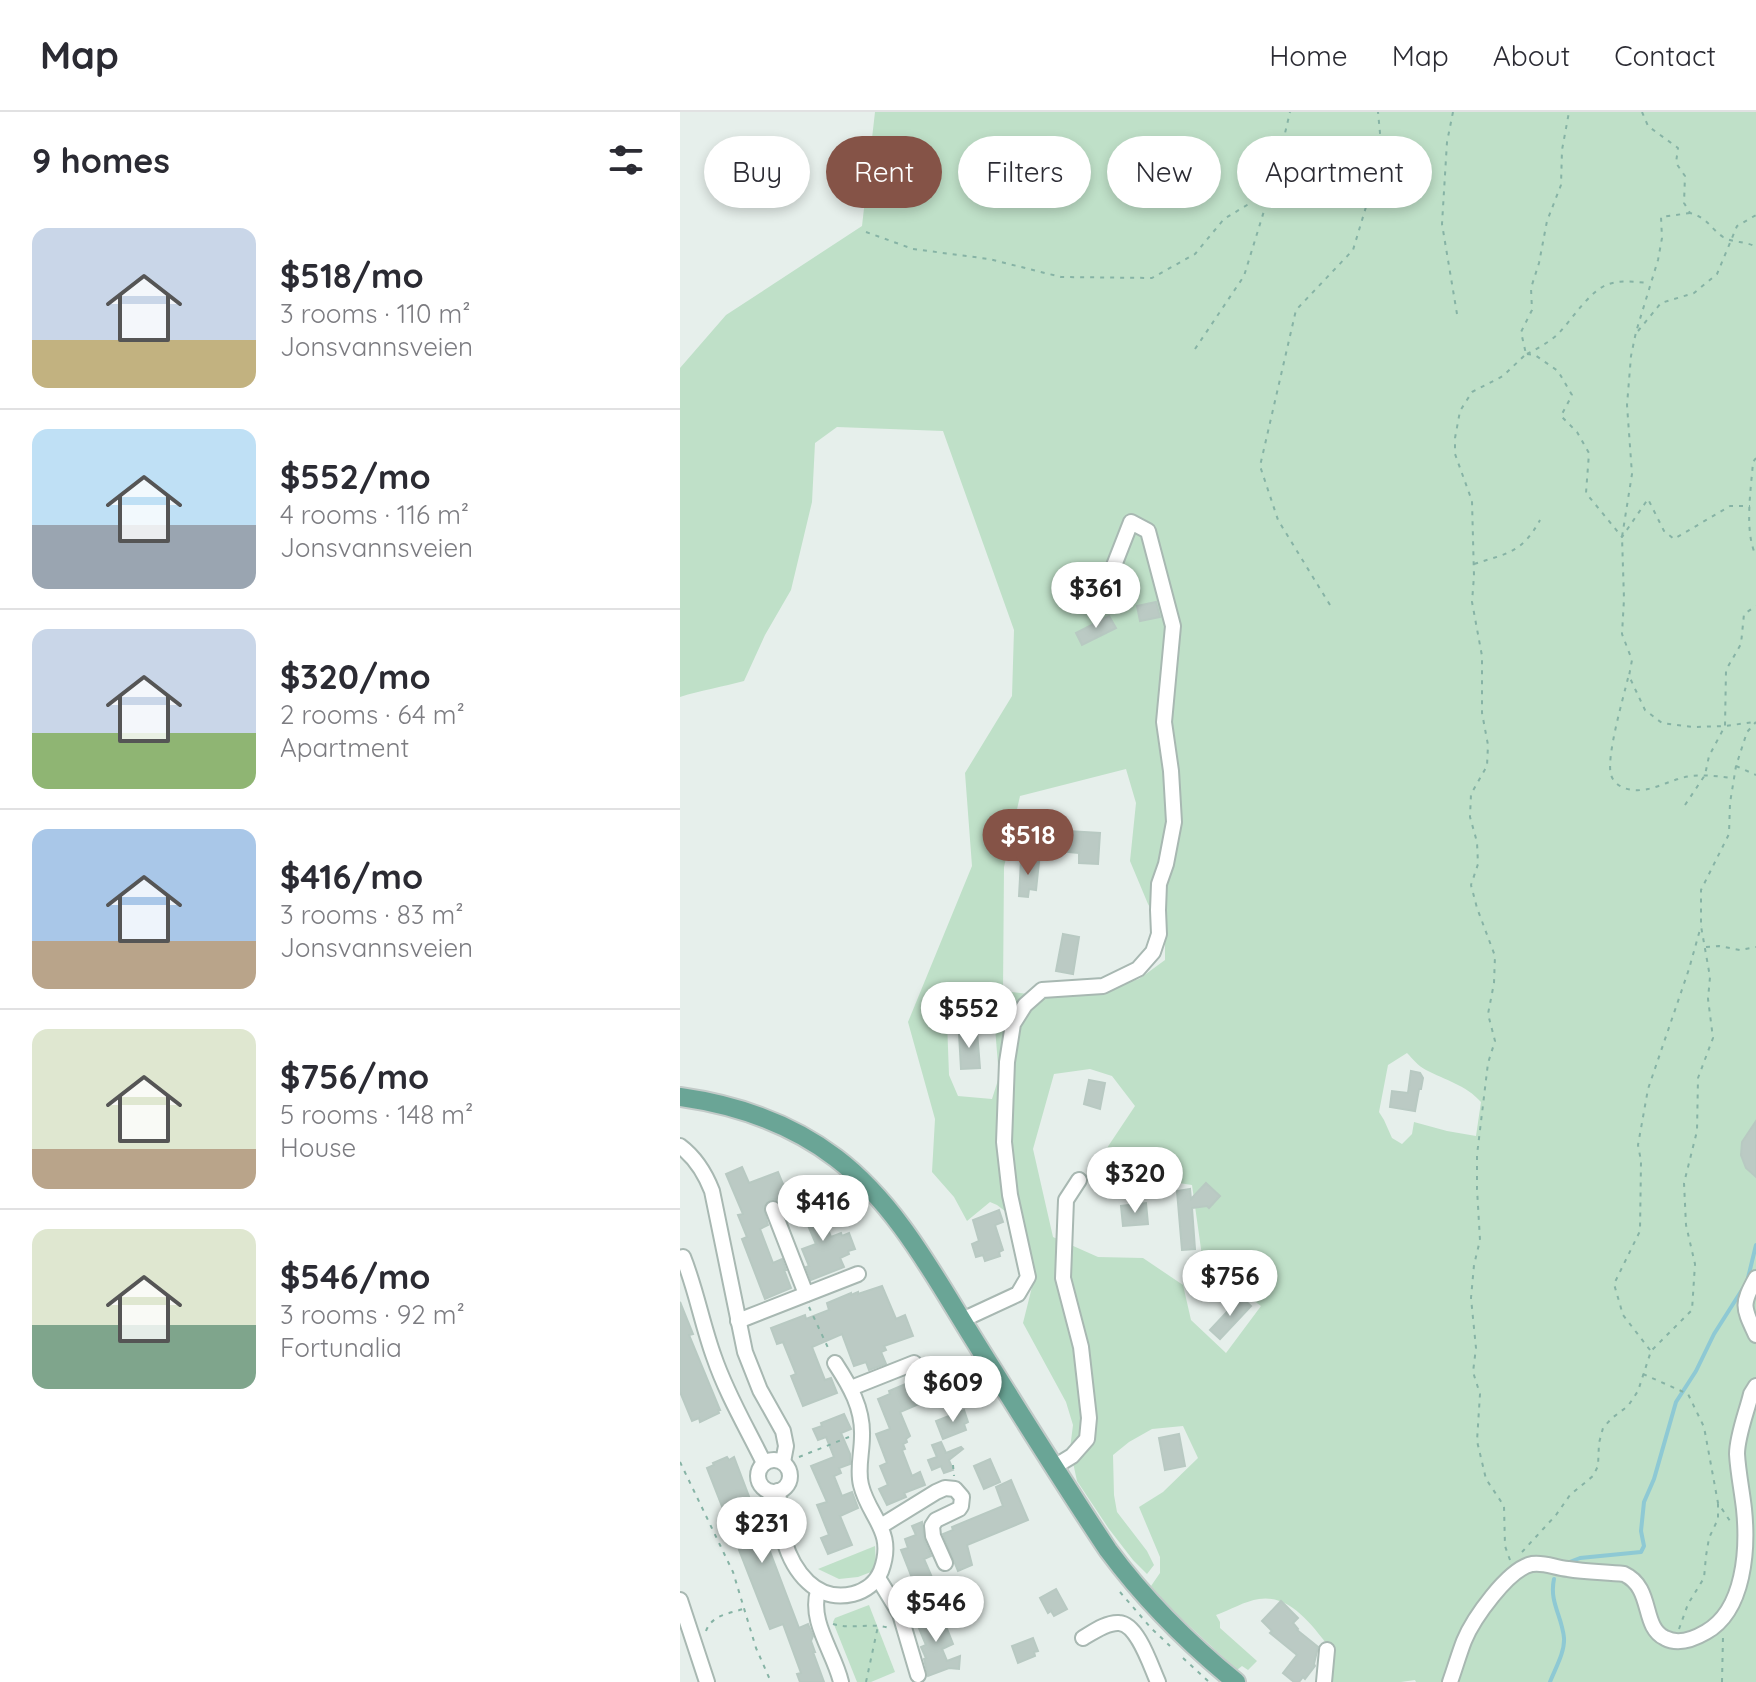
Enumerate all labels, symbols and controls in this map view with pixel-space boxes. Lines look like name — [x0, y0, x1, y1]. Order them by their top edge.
text: Map — [40, 31, 119, 79]
text: Home — [1269, 38, 1348, 73]
text: Map — [1392, 38, 1449, 73]
text: About — [1493, 38, 1570, 73]
text: Contact — [1614, 38, 1716, 73]
chip: Buy — [704, 136, 810, 208]
chip: Rent — [826, 136, 942, 208]
chip: Filters — [958, 136, 1091, 208]
chip: New — [1107, 136, 1221, 208]
chip: Apartment — [1237, 136, 1432, 208]
icon: filters — [604, 138, 648, 182]
text: 9 homes — [32, 139, 170, 182]
text: $518/mo — [280, 254, 424, 297]
icon: home — [96, 260, 192, 356]
text: 3 rooms · 110 m² — [280, 297, 471, 330]
text: Jonsvannsveien — [280, 330, 473, 363]
text: $552/mo — [280, 455, 431, 498]
icon: home — [96, 461, 192, 557]
text: 4 rooms · 116 m² — [280, 498, 469, 531]
text: Jonsvannsveien — [280, 531, 473, 564]
pin: $361 — [1049, 562, 1143, 630]
text: $361 — [1069, 571, 1123, 604]
text: $320/mo — [280, 655, 431, 698]
icon: home — [96, 661, 192, 757]
text: 2 rooms · 64 m² — [280, 698, 465, 731]
text: Apartment — [280, 731, 409, 764]
pin: $518 — [981, 809, 1075, 877]
text: $518 — [1001, 818, 1055, 851]
text: $416/mo — [280, 855, 423, 898]
icon: home — [96, 861, 192, 957]
text: 3 rooms · 83 m² — [280, 898, 463, 931]
text: Jonsvannsveien — [280, 931, 473, 964]
pin: $552 — [922, 982, 1016, 1050]
text: $552 — [939, 991, 999, 1024]
text: $756/mo — [280, 1055, 429, 1098]
icon: home — [96, 1061, 192, 1157]
text: 5 rooms · 148 m² — [280, 1098, 473, 1131]
text: House — [280, 1131, 356, 1164]
pin: $320 — [1088, 1147, 1182, 1215]
text: $320 — [1105, 1156, 1165, 1189]
pin: $416 — [776, 1175, 870, 1243]
text: $416 — [796, 1184, 850, 1217]
pin: $756 — [1183, 1250, 1277, 1318]
text: $546/mo — [280, 1255, 431, 1298]
text: $756 — [1200, 1259, 1260, 1292]
icon: home — [96, 1261, 192, 1357]
text: 3 rooms · 92 m² — [280, 1298, 465, 1331]
text: Fortunalia — [280, 1331, 402, 1364]
pin: $609 — [906, 1356, 1000, 1424]
text: $609 — [923, 1365, 983, 1398]
pin: $231 — [715, 1497, 809, 1565]
text: $231 — [735, 1506, 789, 1539]
pin: $546 — [889, 1576, 983, 1644]
text: $546 — [906, 1585, 966, 1618]

